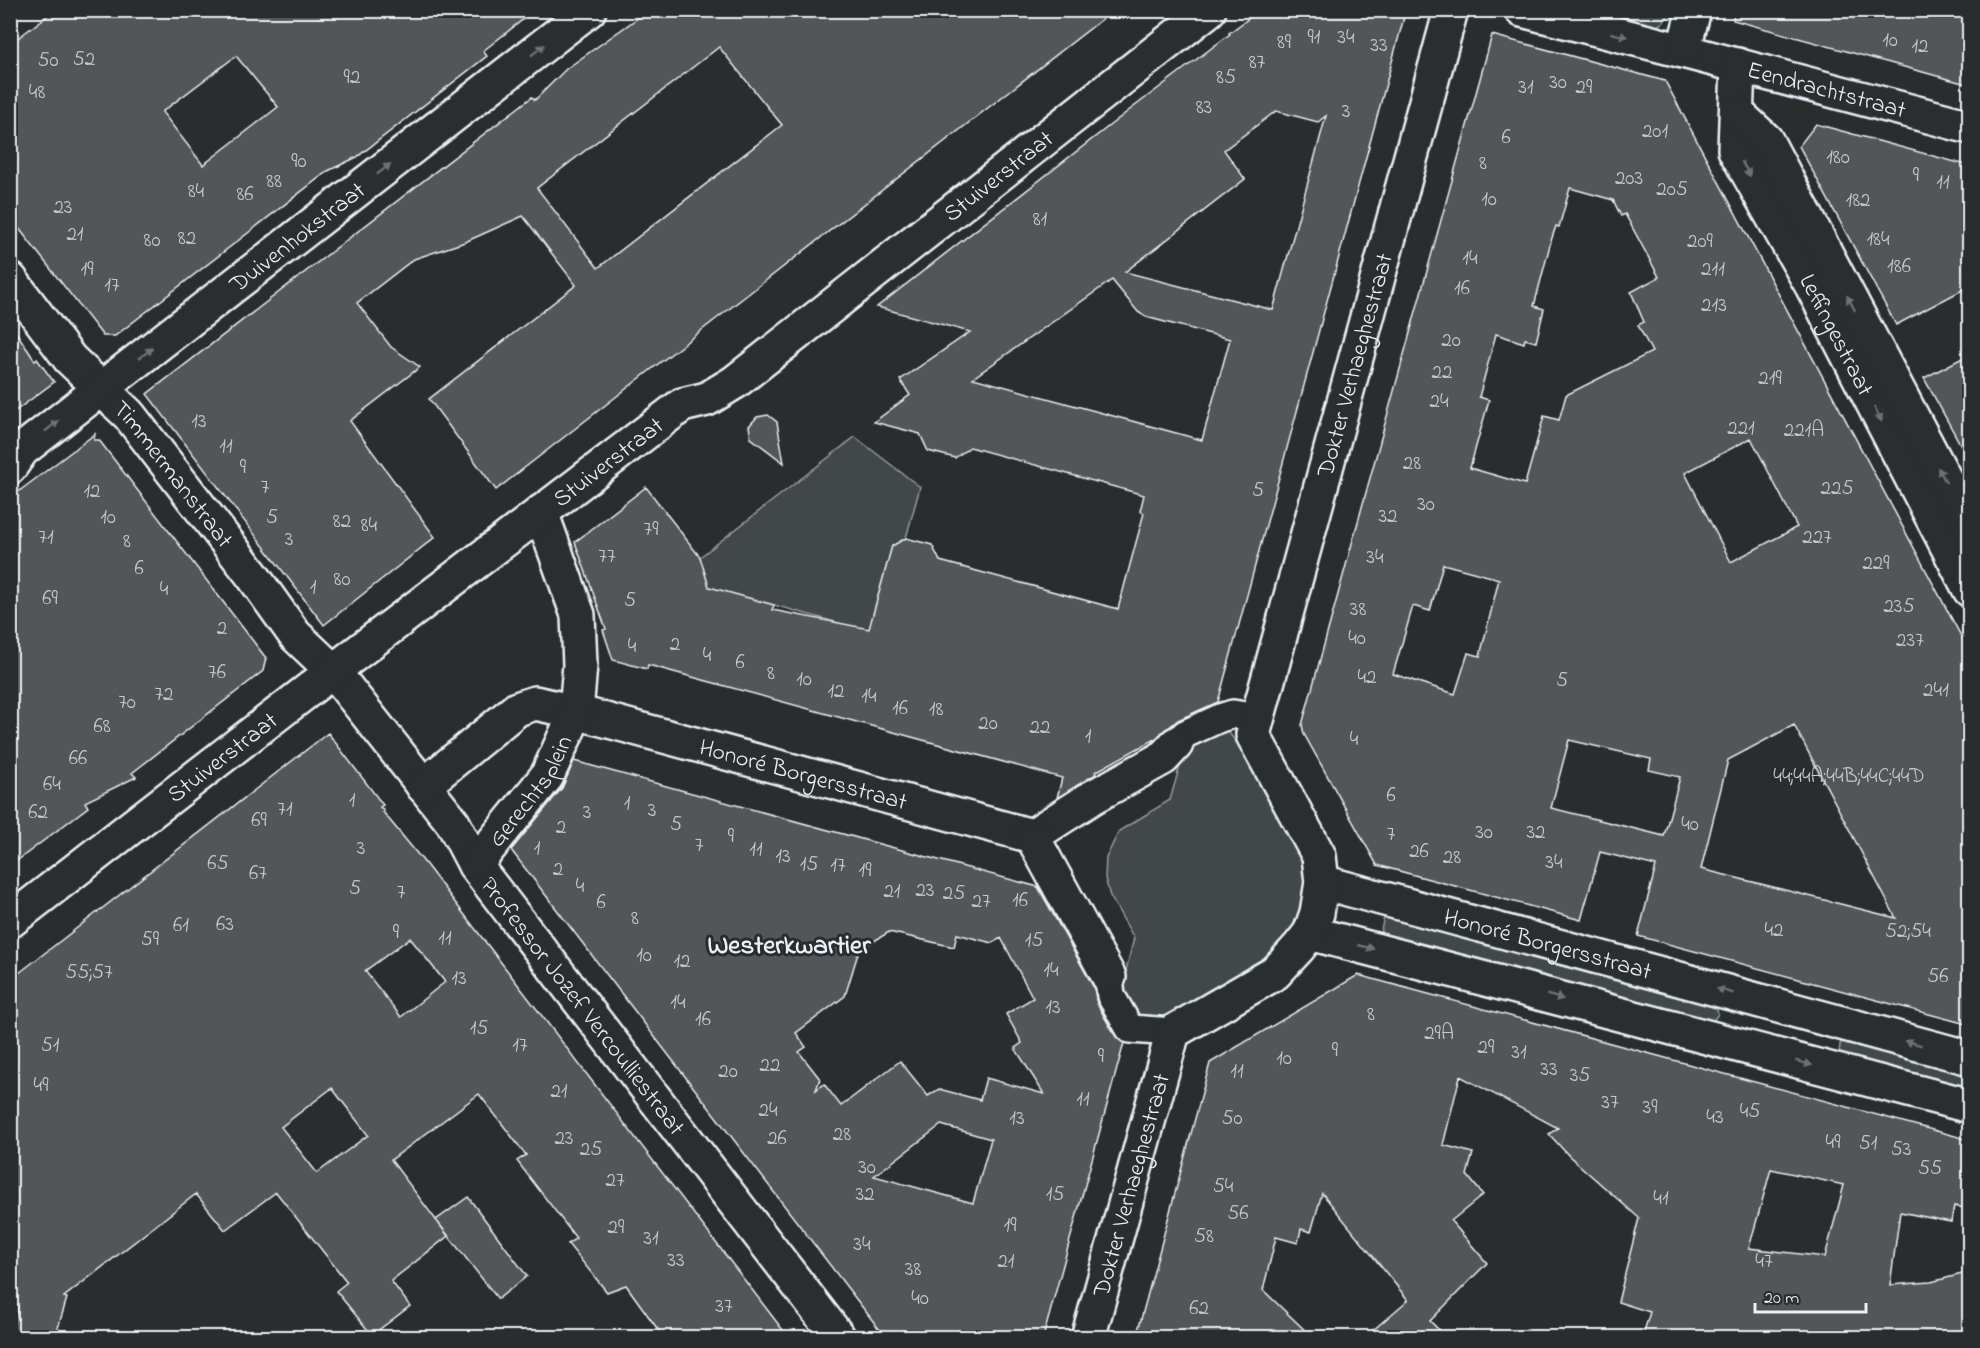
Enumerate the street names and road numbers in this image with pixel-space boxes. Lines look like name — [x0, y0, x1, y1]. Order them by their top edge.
street label: Eendrachtstraat — [1743, 54, 1910, 129]
street label: Stuiverstraat — [937, 123, 1062, 232]
street label: Duivenhokstraat — [222, 175, 374, 303]
street label: Dokter Verhaeghestraat — [1309, 250, 1404, 482]
street label: Leffingestraat — [1789, 268, 1881, 403]
street label: Timmermanstraat — [104, 393, 240, 556]
street label: Stuiverstraat — [546, 410, 672, 517]
street label: Stuiverstraat — [161, 705, 286, 813]
street label: Gerechtsplein — [481, 730, 583, 856]
street label: Honoré Borgersstraat — [695, 731, 911, 821]
street label: Professor Jozef Vercoulliestraat — [470, 871, 692, 1144]
street label: Honoré Borgersstraat — [1439, 901, 1655, 991]
street label: Dokter Verhaeghestraat — [1085, 1070, 1181, 1302]

